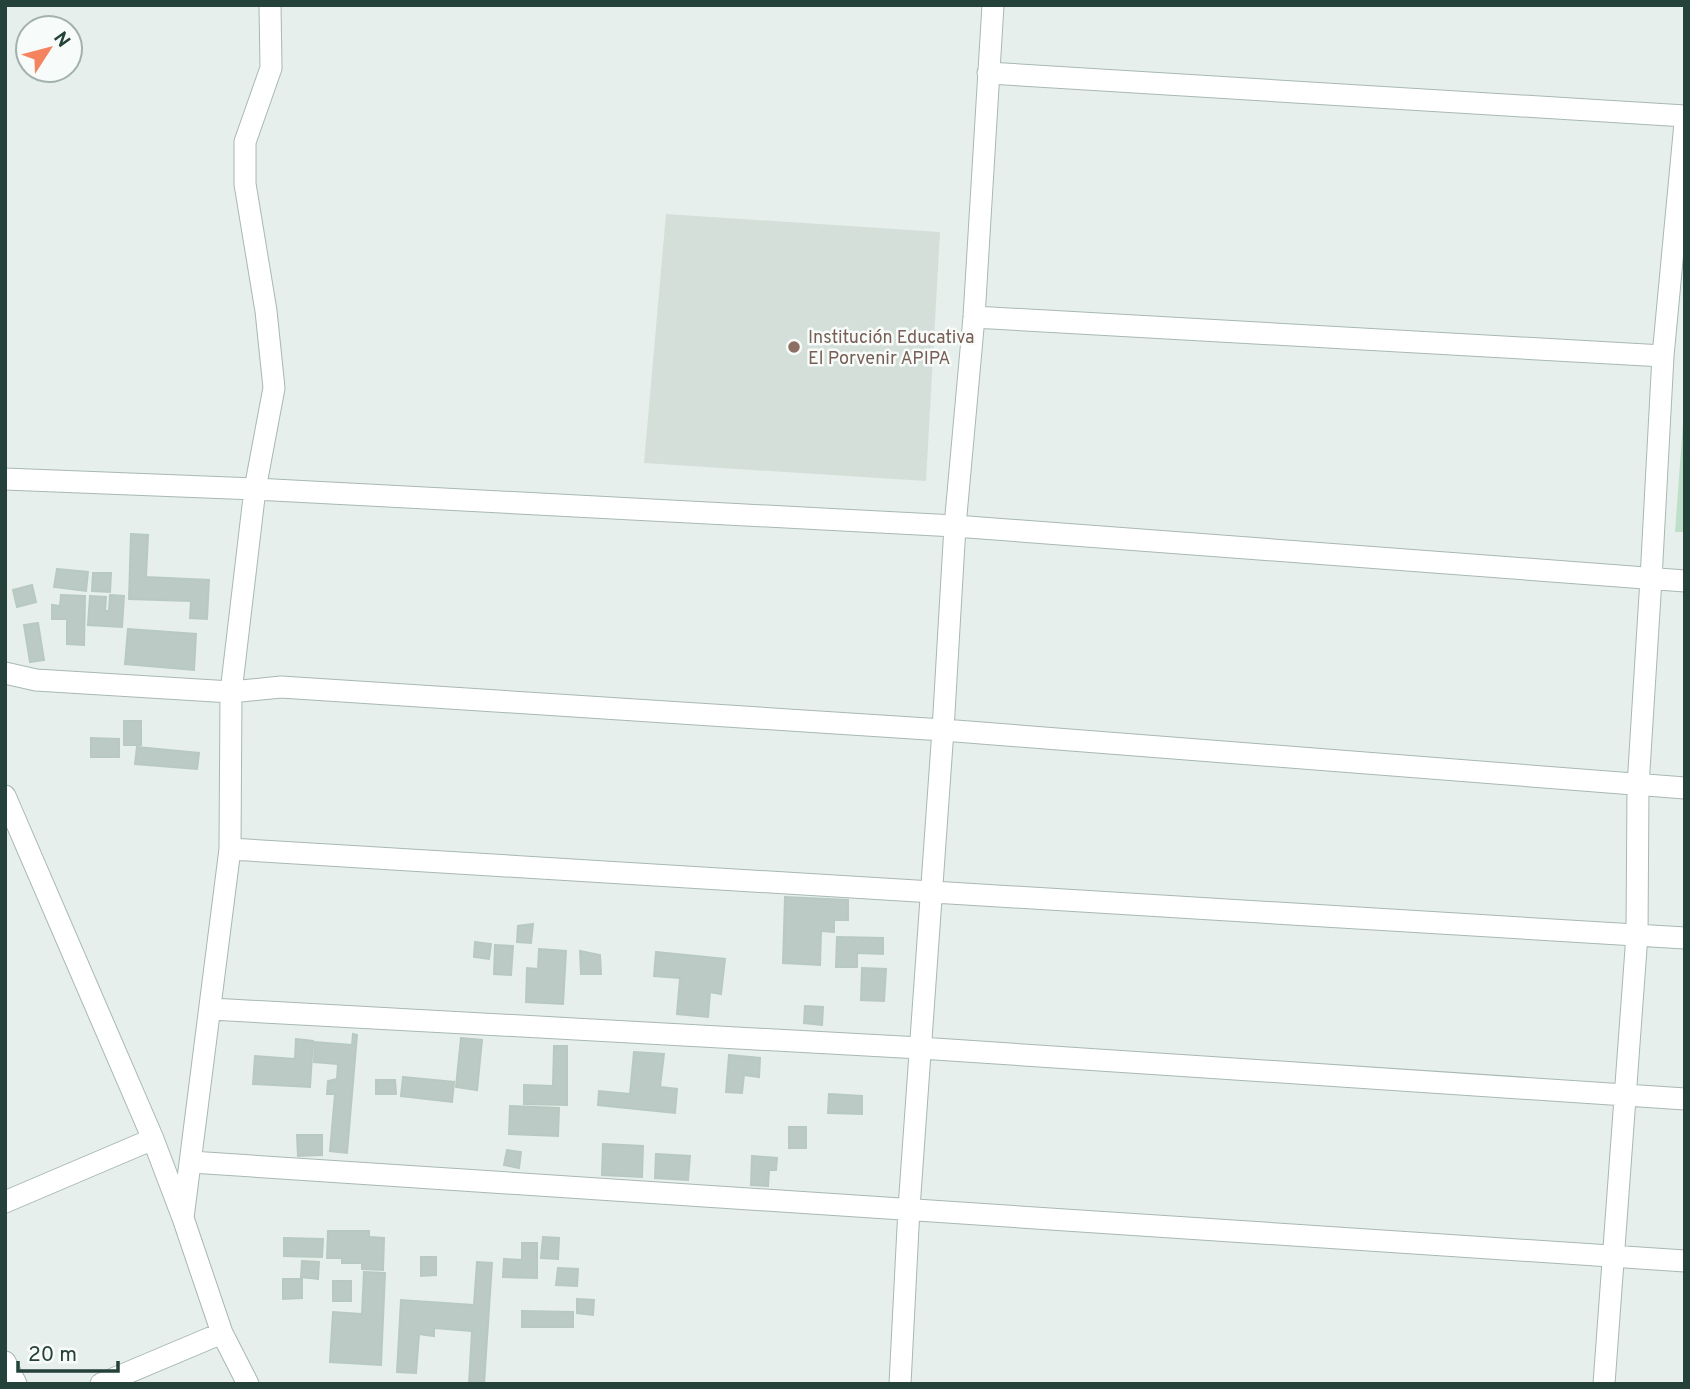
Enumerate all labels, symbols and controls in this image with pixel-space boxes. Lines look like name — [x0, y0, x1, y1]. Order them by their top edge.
north arrow — [14, 14, 84, 84]
text: N — [47, 28, 75, 53]
place label: Institución Educativa El Porvenir APIPA — [808, 327, 975, 371]
marker: Institución Educativa El Porvenir APIPA — [786, 339, 802, 355]
scale bar — [18, 1330, 117, 1374]
text: 20 m — [28, 1342, 77, 1369]

